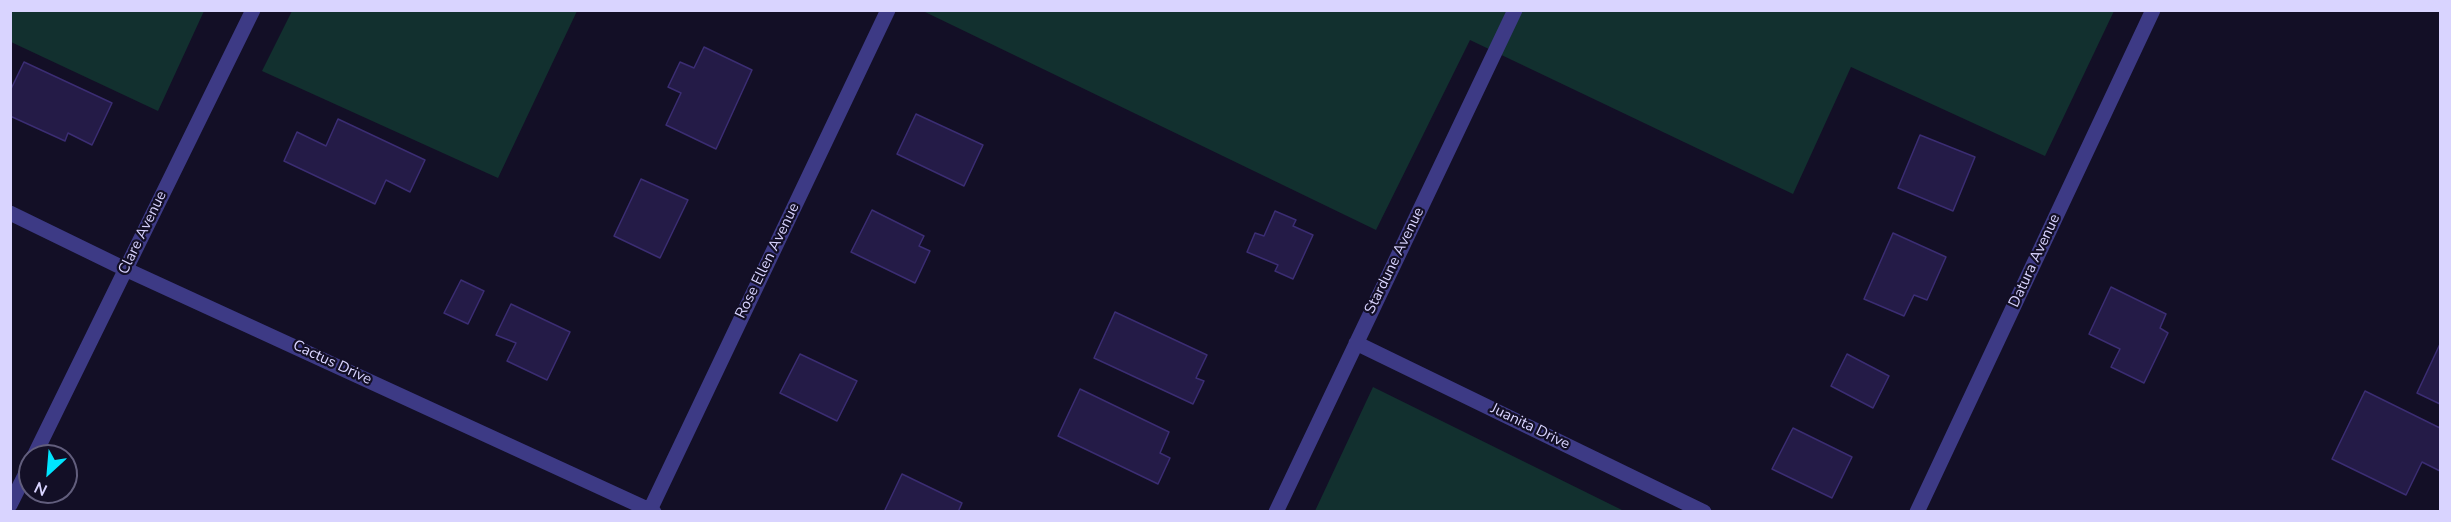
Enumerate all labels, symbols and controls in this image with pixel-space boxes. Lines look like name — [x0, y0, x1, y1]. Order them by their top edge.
street label: Clare Avenue — [115, 188, 171, 278]
street label: Rose Ellen Avenue — [732, 200, 804, 322]
street label: Stardune Avenue — [1361, 205, 1429, 317]
street label: Datura Avenue — [2006, 211, 2064, 311]
street label: Cactus Drive — [290, 337, 374, 389]
street label: Juanita Drive — [1487, 400, 1573, 454]
north arrow — [18, 444, 78, 504]
text: N — [31, 476, 51, 501]

